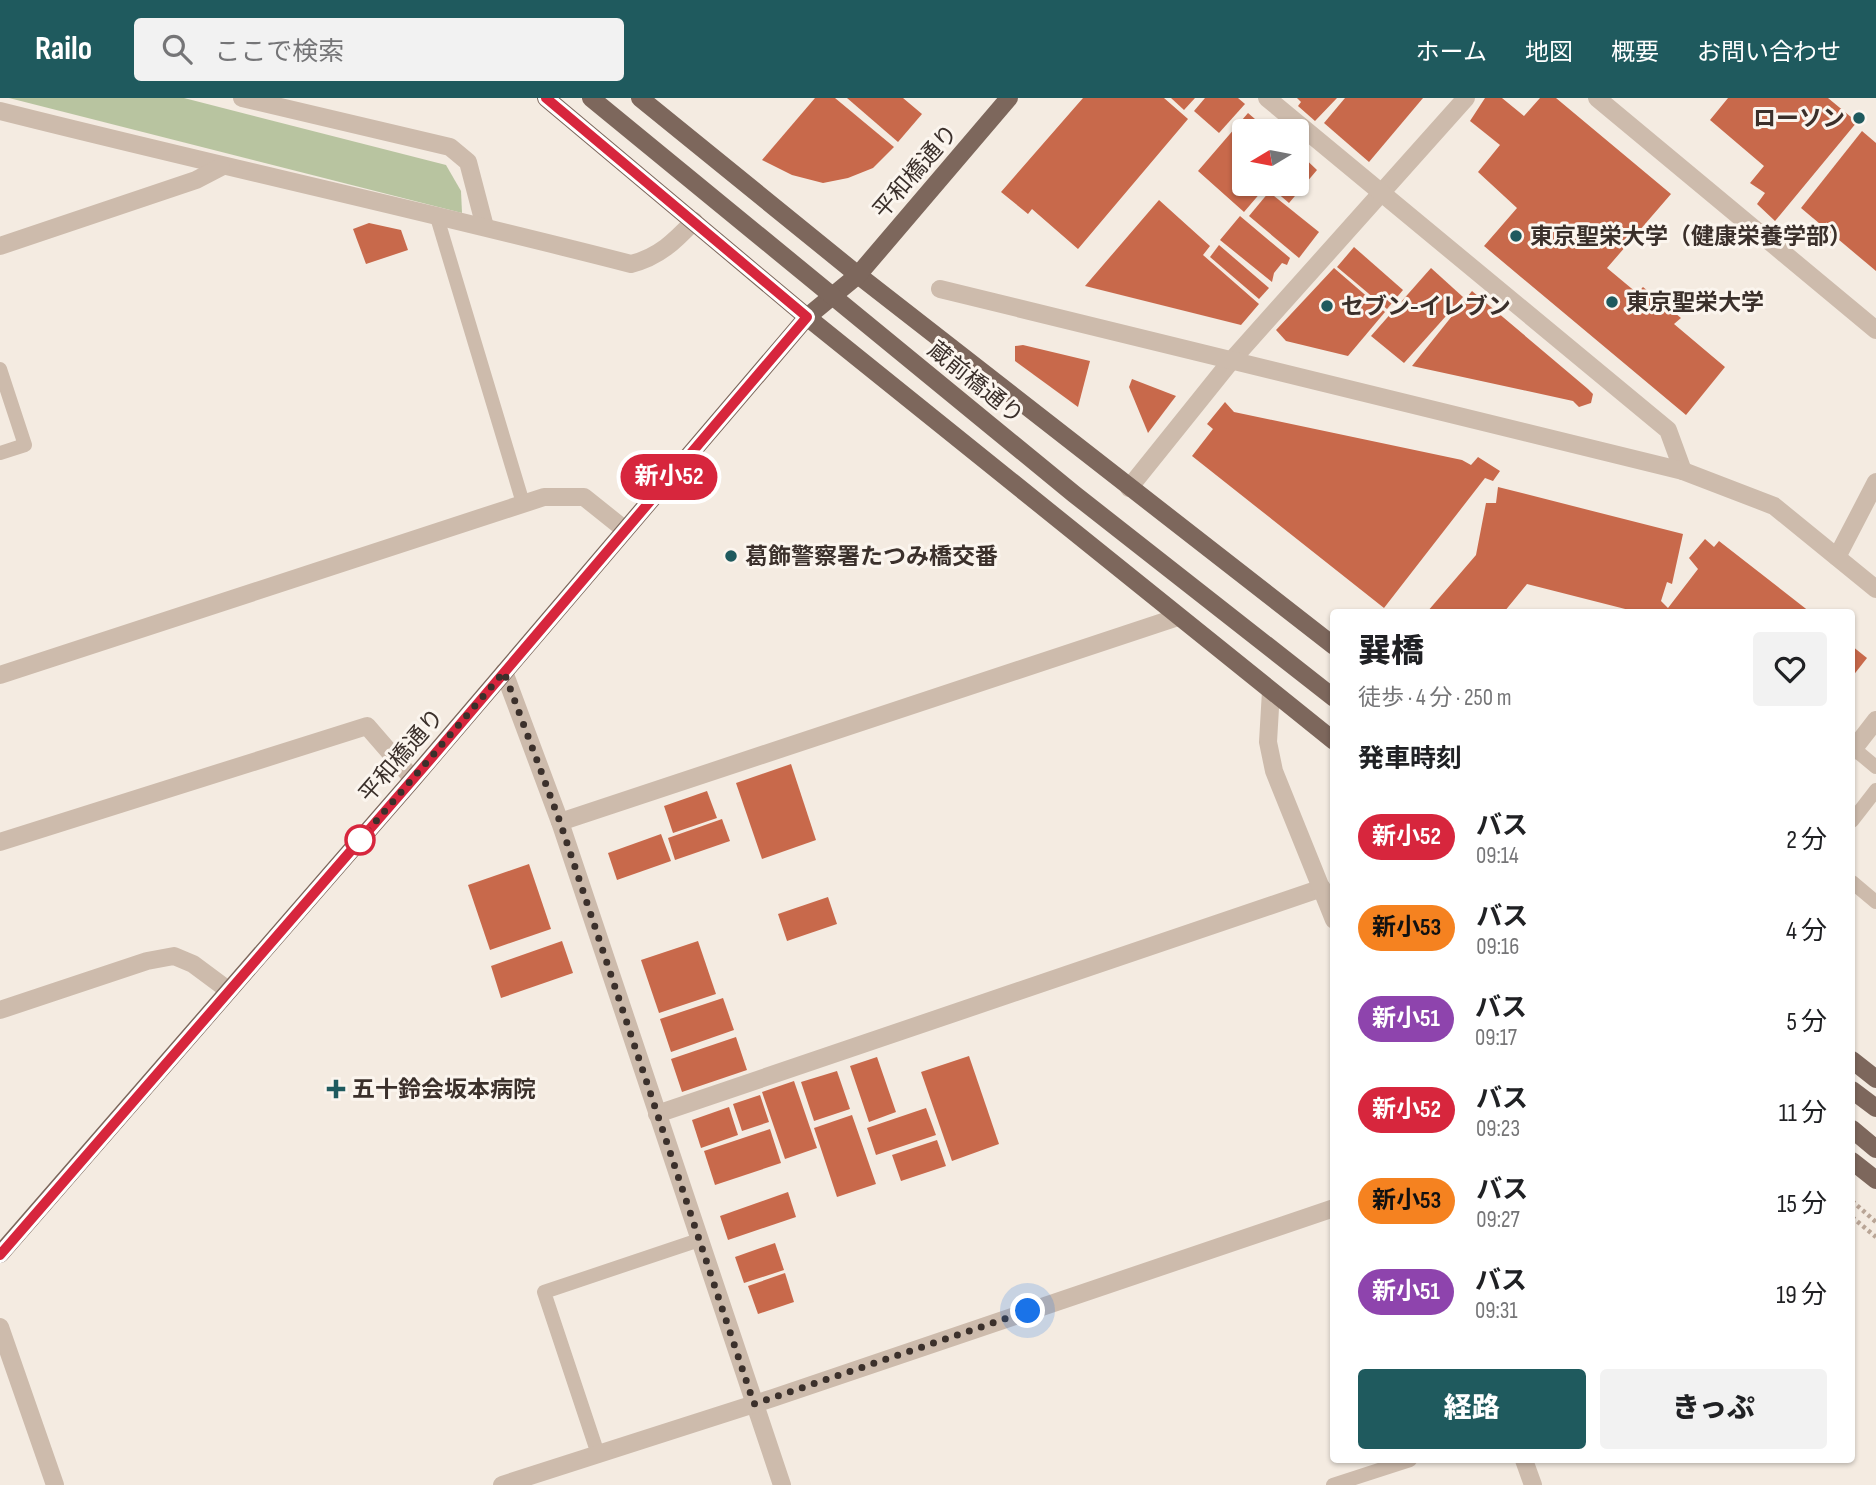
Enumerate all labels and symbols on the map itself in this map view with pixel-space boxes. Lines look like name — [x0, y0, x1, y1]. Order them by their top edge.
place label: ローソン — [1753, 105, 1845, 133]
marker: ローソン — [1851, 110, 1867, 126]
street label: 平和橋通り — [867, 119, 964, 224]
north arrow — [1232, 119, 1309, 196]
place label: 東京聖栄大学（健康栄養学部） — [1530, 223, 1852, 251]
marker: 東京聖栄大学（健康栄養学部） — [1508, 228, 1524, 244]
place label: 東京聖栄大学 — [1626, 289, 1764, 317]
place label: セブン-イレブン — [1341, 293, 1511, 321]
marker: 東京聖栄大学 — [1604, 294, 1620, 310]
marker: セブン-イレブン — [1319, 298, 1335, 314]
street label: 蔵前橋通り — [922, 336, 1029, 430]
line badge: 新小52 — [620, 454, 718, 500]
place label: 葛飾警察署たつみ橋交番 — [745, 543, 998, 571]
marker: 葛飾警察署たつみ橋交番 — [723, 548, 739, 564]
street label: 平和橋通り — [353, 703, 450, 808]
unlabelled marker — [345, 825, 375, 855]
place label: 五十鈴会坂本病院 — [352, 1076, 536, 1104]
marker: 五十鈴会坂本病院 — [326, 1079, 346, 1099]
your location — [1010, 1293, 1045, 1328]

